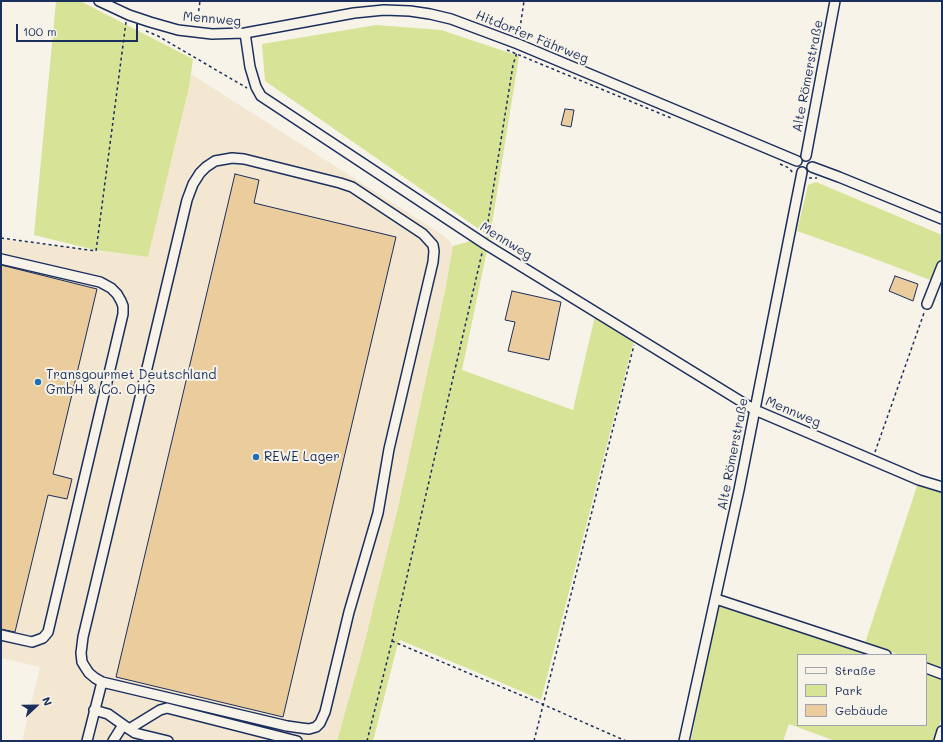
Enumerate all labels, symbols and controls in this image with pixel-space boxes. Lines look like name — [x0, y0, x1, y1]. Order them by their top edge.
street label: Hitdorfer Fährweg — [473, 7, 591, 67]
street label: Mennweg — [182, 9, 242, 29]
scale bar — [18, 16, 140, 42]
street label: Alte Römerstraße — [789, 19, 827, 133]
text: 100 m — [23, 23, 57, 39]
street label: Mennweg — [477, 219, 535, 263]
place label: Transgourmet Deutschland GmbH & Co. OHG — [46, 367, 216, 398]
marker: Transgourmet Deutschland GmbH & Co. OHG — [33, 377, 43, 387]
street label: Mennweg — [763, 393, 823, 431]
street label: Alte Römerstraße — [714, 397, 752, 511]
place label: REWE Lager — [264, 449, 340, 465]
marker: REWE Lager — [251, 452, 261, 462]
legend — [797, 654, 927, 726]
text: Straße — [835, 662, 876, 678]
text: Park — [835, 682, 862, 698]
north arrow — [16, 686, 56, 726]
text: N — [39, 695, 56, 708]
text: Gebäude — [835, 702, 888, 718]

